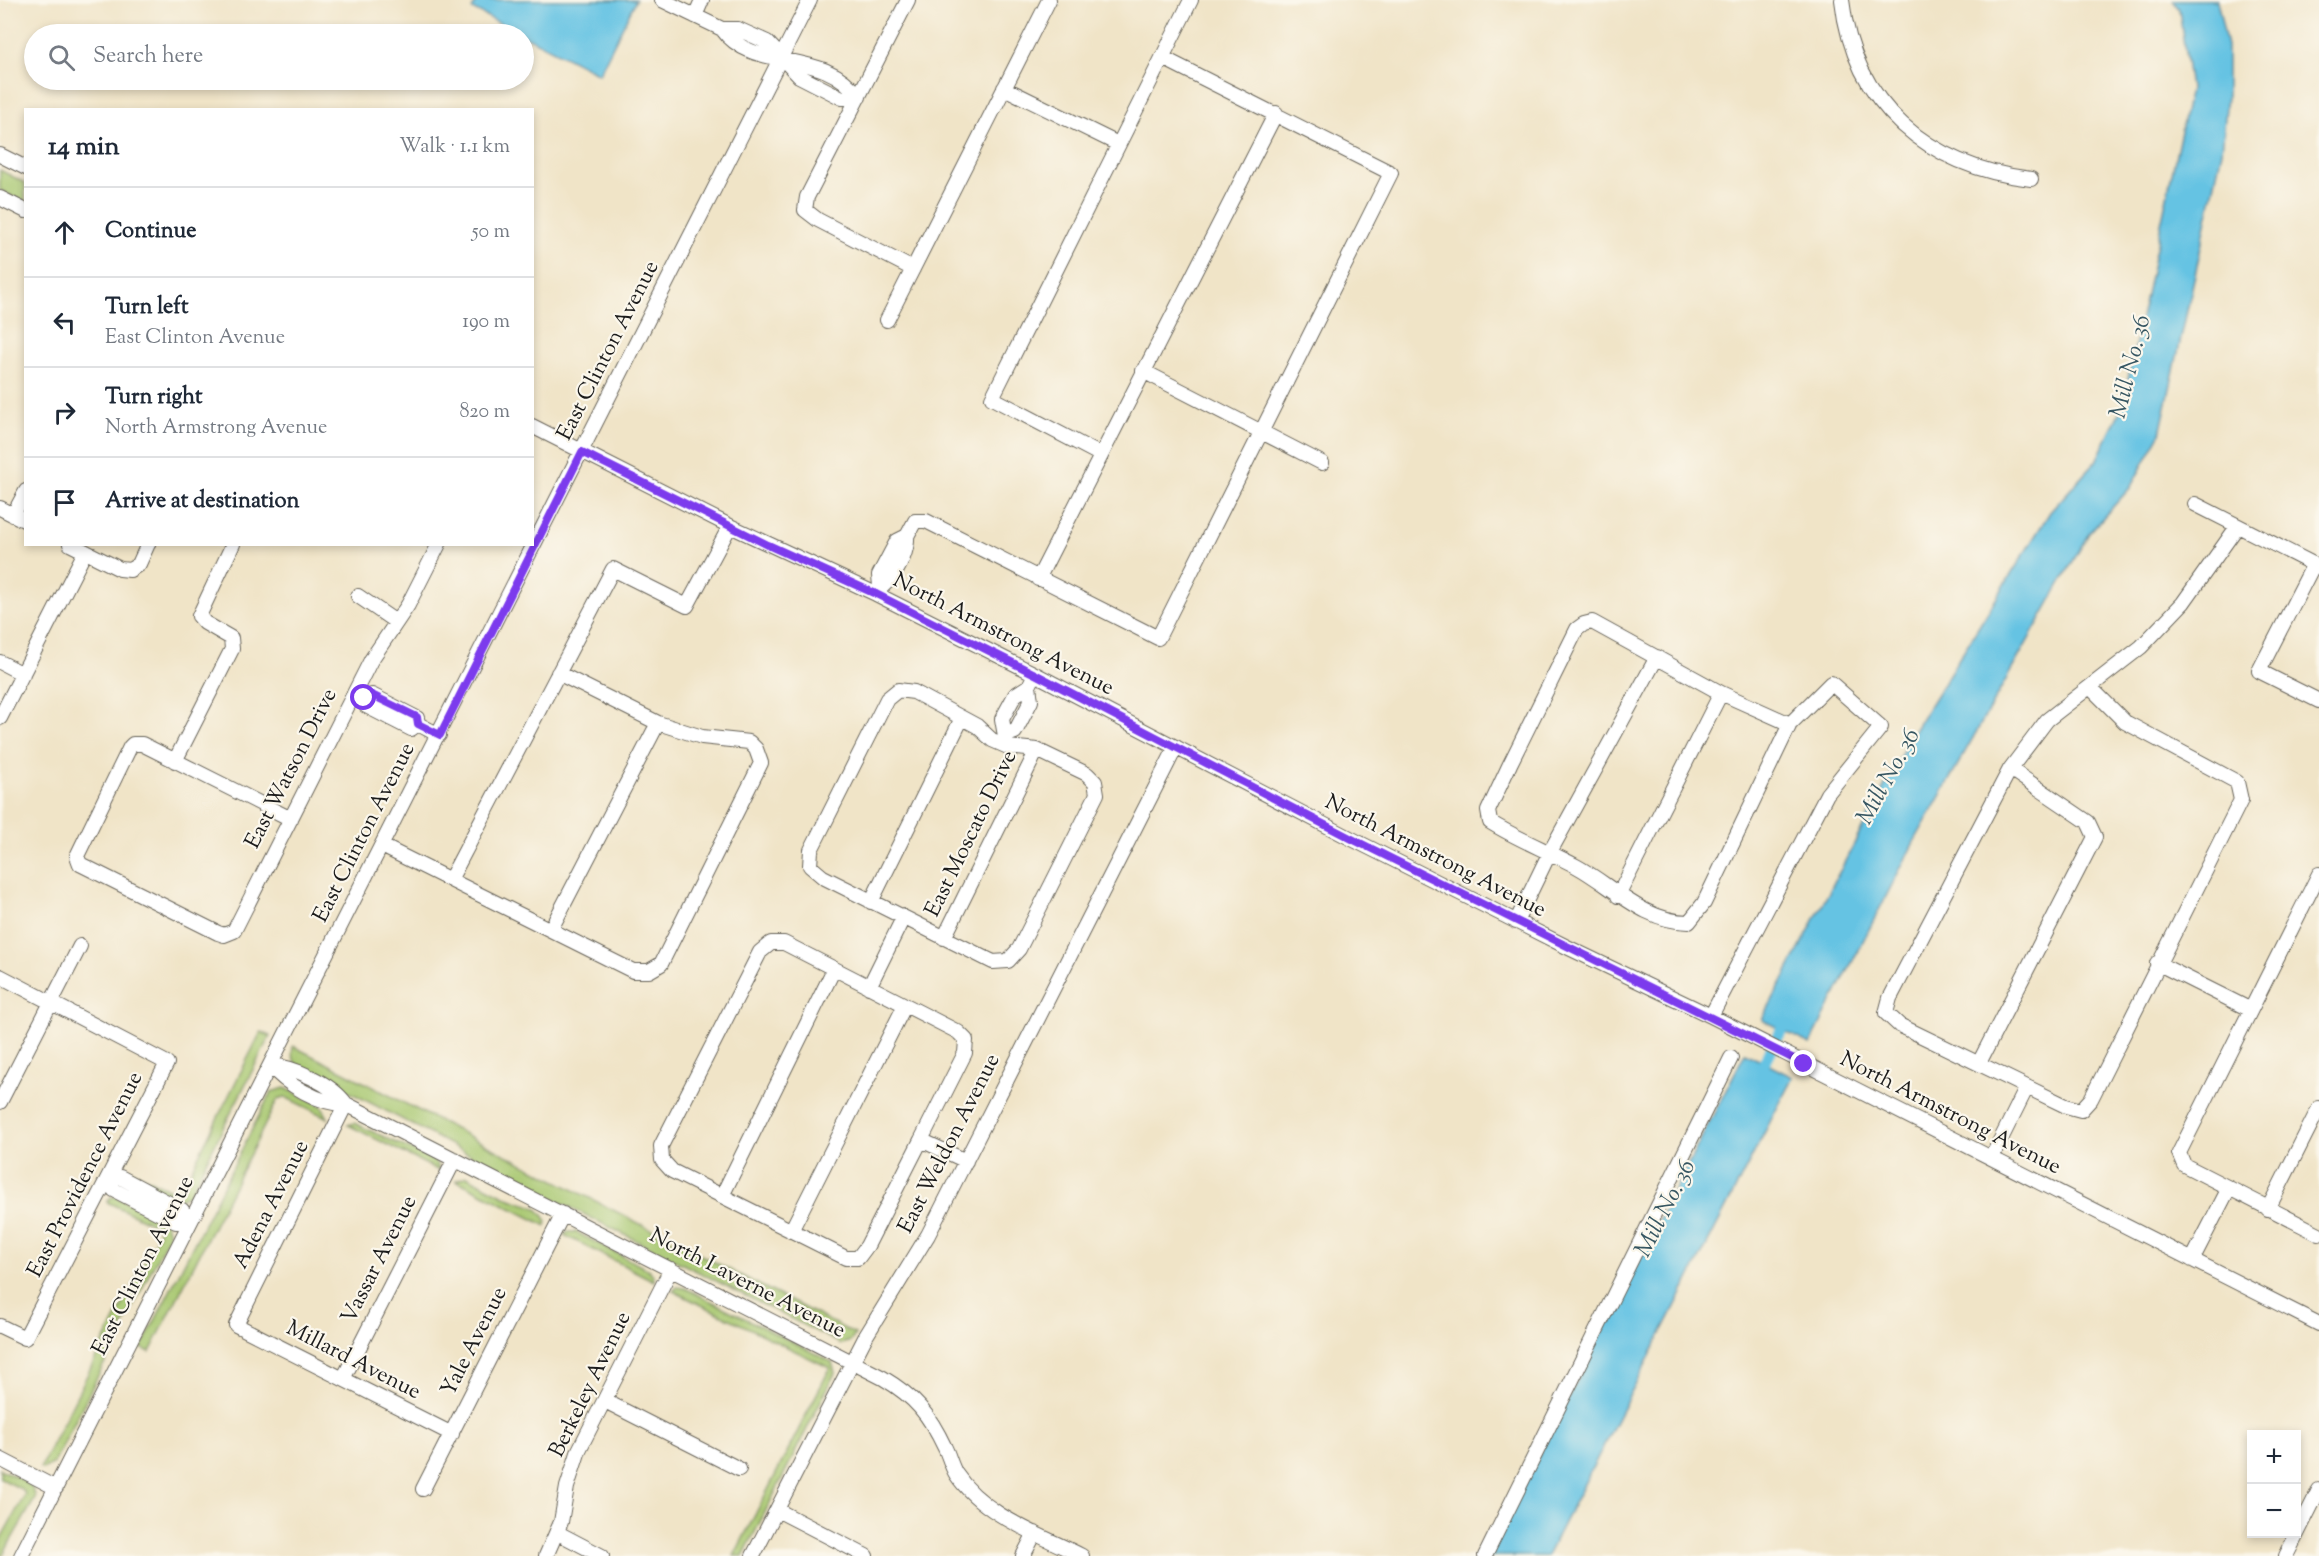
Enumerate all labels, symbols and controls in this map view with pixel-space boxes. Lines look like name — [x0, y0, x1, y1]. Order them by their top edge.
search box — [24, 24, 534, 90]
icon: search — [45, 41, 78, 74]
text: Search here — [93, 41, 203, 73]
text: 14 min — [48, 129, 120, 166]
text: Walk · 1.1 km — [399, 133, 510, 162]
icon: ahead — [48, 216, 81, 249]
text: Continue — [105, 216, 196, 248]
text: 50 m — [472, 218, 510, 247]
street label: East Clinton Avenue — [550, 256, 668, 446]
text: Turn left — [105, 292, 188, 324]
icon: left — [48, 306, 81, 339]
text: 190 m — [462, 308, 510, 337]
water label: Mill No. 36 — [2102, 312, 2160, 422]
text: East Clinton Avenue — [105, 324, 285, 353]
text: Turn right — [105, 382, 202, 414]
icon: right — [48, 396, 81, 429]
text: 820 m — [459, 398, 510, 427]
text: North Armstrong Avenue — [105, 414, 327, 443]
icon: arrive — [48, 486, 81, 519]
text: Arrive at destination — [105, 486, 300, 518]
street label: North Armstrong Avenue — [887, 565, 1119, 705]
street label: East Watson Drive — [238, 683, 346, 855]
route start — [350, 684, 376, 710]
water label: Mill No. 36 — [1849, 723, 1929, 831]
street label: East Clinton Avenue — [306, 738, 424, 928]
street label: East Moscato Drive — [918, 745, 1026, 923]
street label: North Armstrong Avenue — [1319, 787, 1551, 927]
street label: North Armstrong Avenue — [1834, 1044, 2066, 1184]
street label: East Weldon Avenue — [891, 1048, 1009, 1240]
route end — [1790, 1050, 1816, 1076]
street label: East Providence Avenue — [20, 1066, 152, 1284]
street label: Adena Avenue — [226, 1135, 318, 1275]
water label: Mill No. 36 — [1627, 1154, 1705, 1264]
street label: East Clinton Avenue — [85, 1171, 203, 1361]
street label: Vassar Avenue — [334, 1190, 426, 1330]
street label: North Laverne Avenue — [643, 1221, 851, 1347]
street label: Yale Avenue — [434, 1282, 516, 1402]
street label: Berkeley Avenue — [542, 1307, 640, 1463]
street label: Millard Avenue — [280, 1313, 426, 1409]
map controls — [2247, 1430, 2301, 1538]
button: + — [2247, 1430, 2301, 1484]
button: − — [2247, 1484, 2301, 1538]

